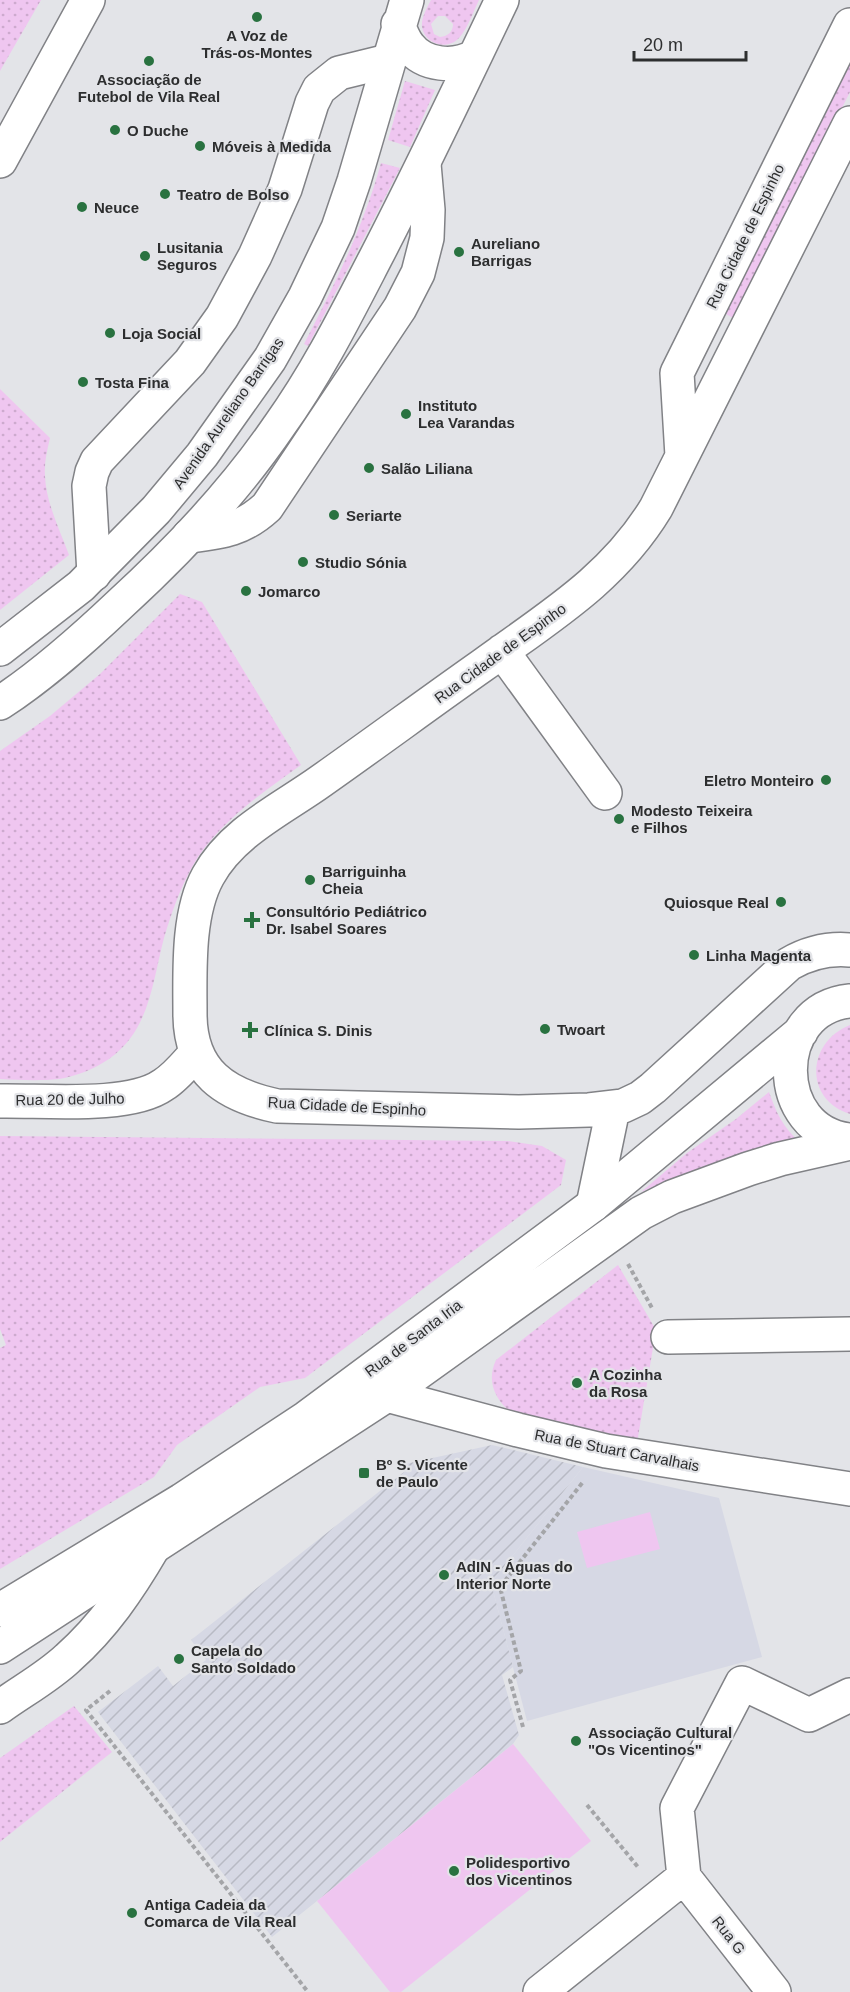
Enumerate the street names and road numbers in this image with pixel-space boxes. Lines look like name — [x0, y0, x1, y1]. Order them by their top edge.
street label: Rua Cidade de Espinho — [703, 161, 787, 311]
street label: Avenida Aureliano Barrigas — [169, 334, 287, 492]
street label: Rua Cidade de Espinho — [431, 600, 569, 706]
street label: Rua 20 de Julho — [15, 1090, 125, 1108]
street label: Rua Cidade de Espinho — [267, 1093, 427, 1119]
street label: Rua de Santa Iria — [361, 1296, 465, 1380]
street label: Rua de Stuart Carvalhais — [533, 1426, 701, 1474]
street label: Rua G — [709, 1913, 749, 1957]

